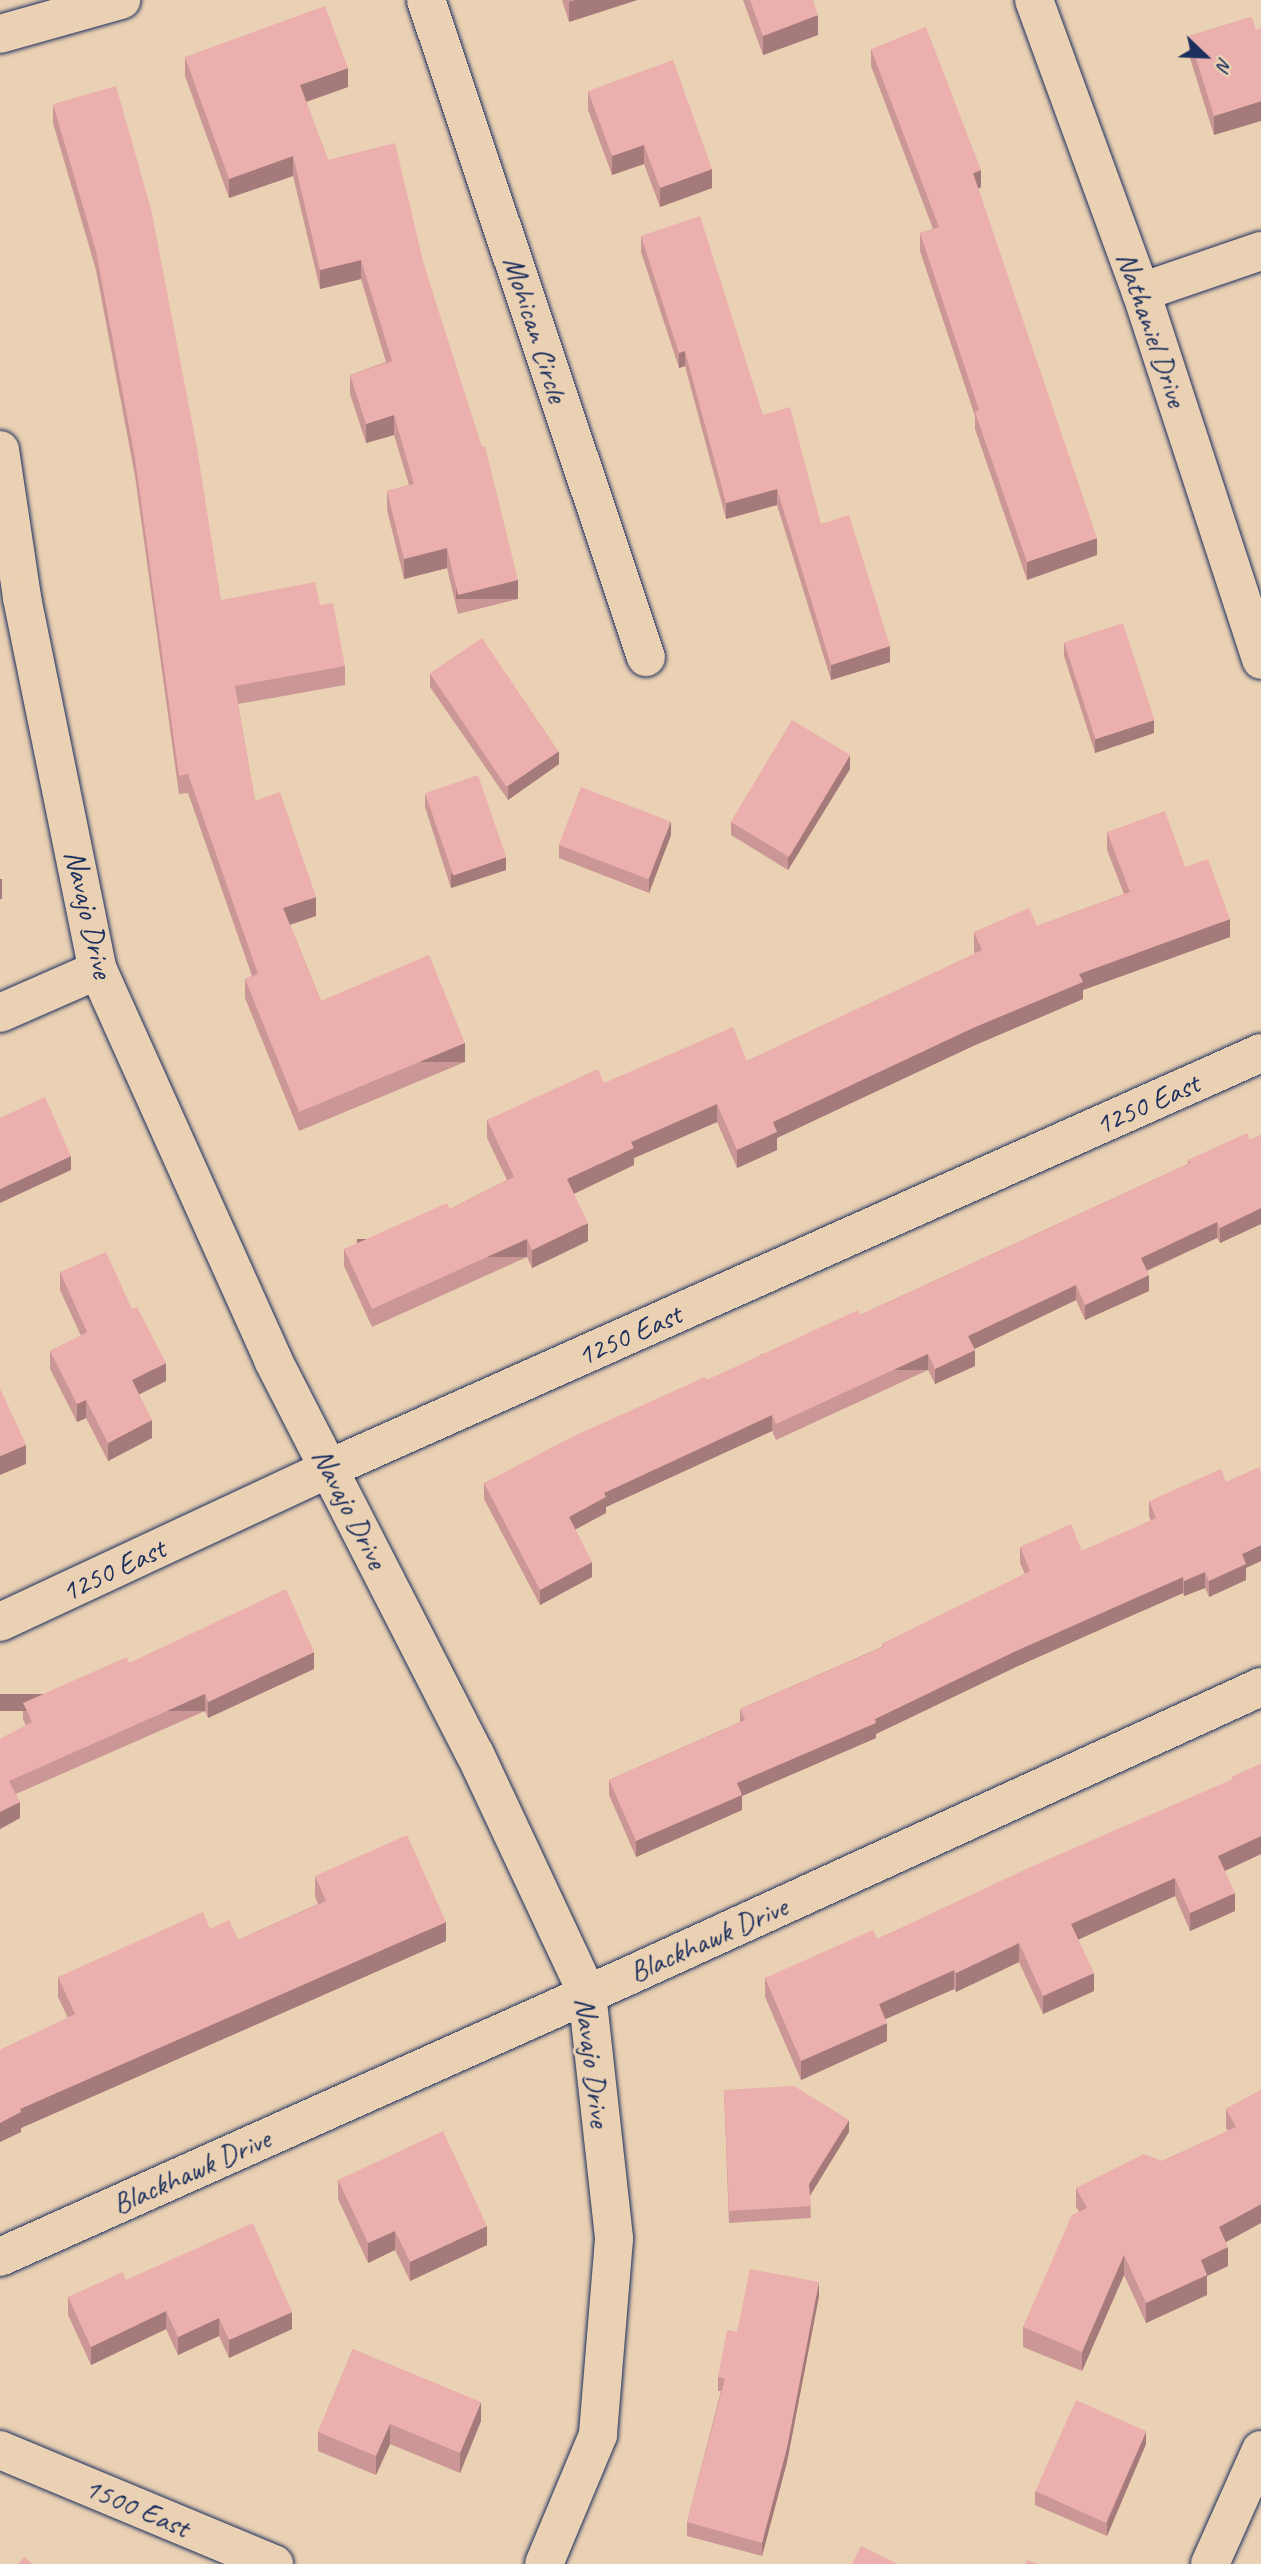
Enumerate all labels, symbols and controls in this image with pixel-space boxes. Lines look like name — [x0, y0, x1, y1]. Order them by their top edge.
north arrow — [1170, 21, 1240, 91]
text: N — [1211, 54, 1238, 74]
street label: Nathaniel Drive — [1109, 247, 1195, 411]
street label: Mohican Circle — [496, 252, 576, 406]
street label: Navajo Drive — [57, 846, 121, 982]
street label: 1250 East — [1089, 1065, 1205, 1143]
street label: 1250 East — [571, 1296, 687, 1374]
street label: Navajo Drive — [304, 1442, 396, 1574]
street label: 1250 East — [55, 1530, 171, 1610]
street label: Blackhawk Drive — [623, 1888, 793, 1990]
street label: Navajo Drive — [567, 1995, 619, 2129]
street label: Blackhawk Drive — [106, 2120, 276, 2222]
street label: 1500 East — [79, 2469, 195, 2545]

